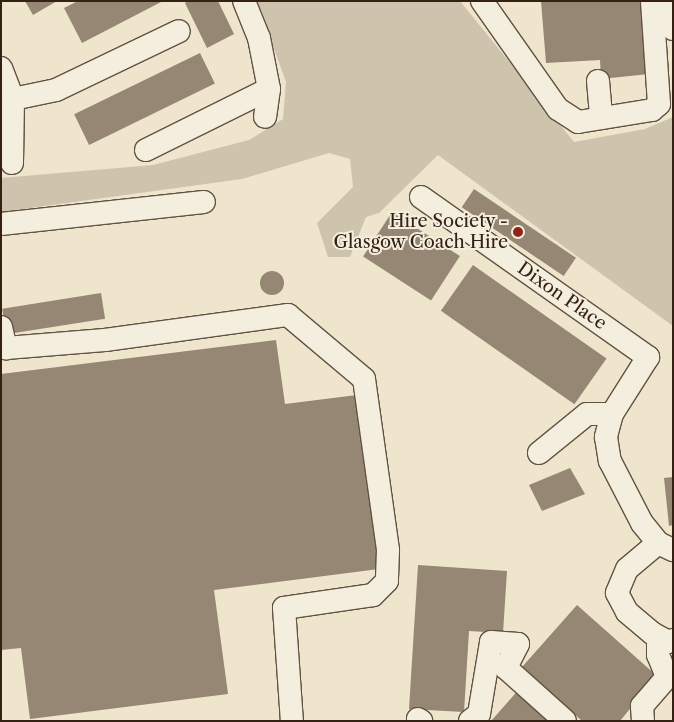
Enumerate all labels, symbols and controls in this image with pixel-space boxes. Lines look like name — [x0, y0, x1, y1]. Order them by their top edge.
place label: Hire Society - Glasgow Coach Hire — [333, 211, 508, 253]
marker: Hire Society - Glasgow Coach Hire — [512, 226, 524, 238]
street label: Dixon Place — [513, 257, 611, 335]

